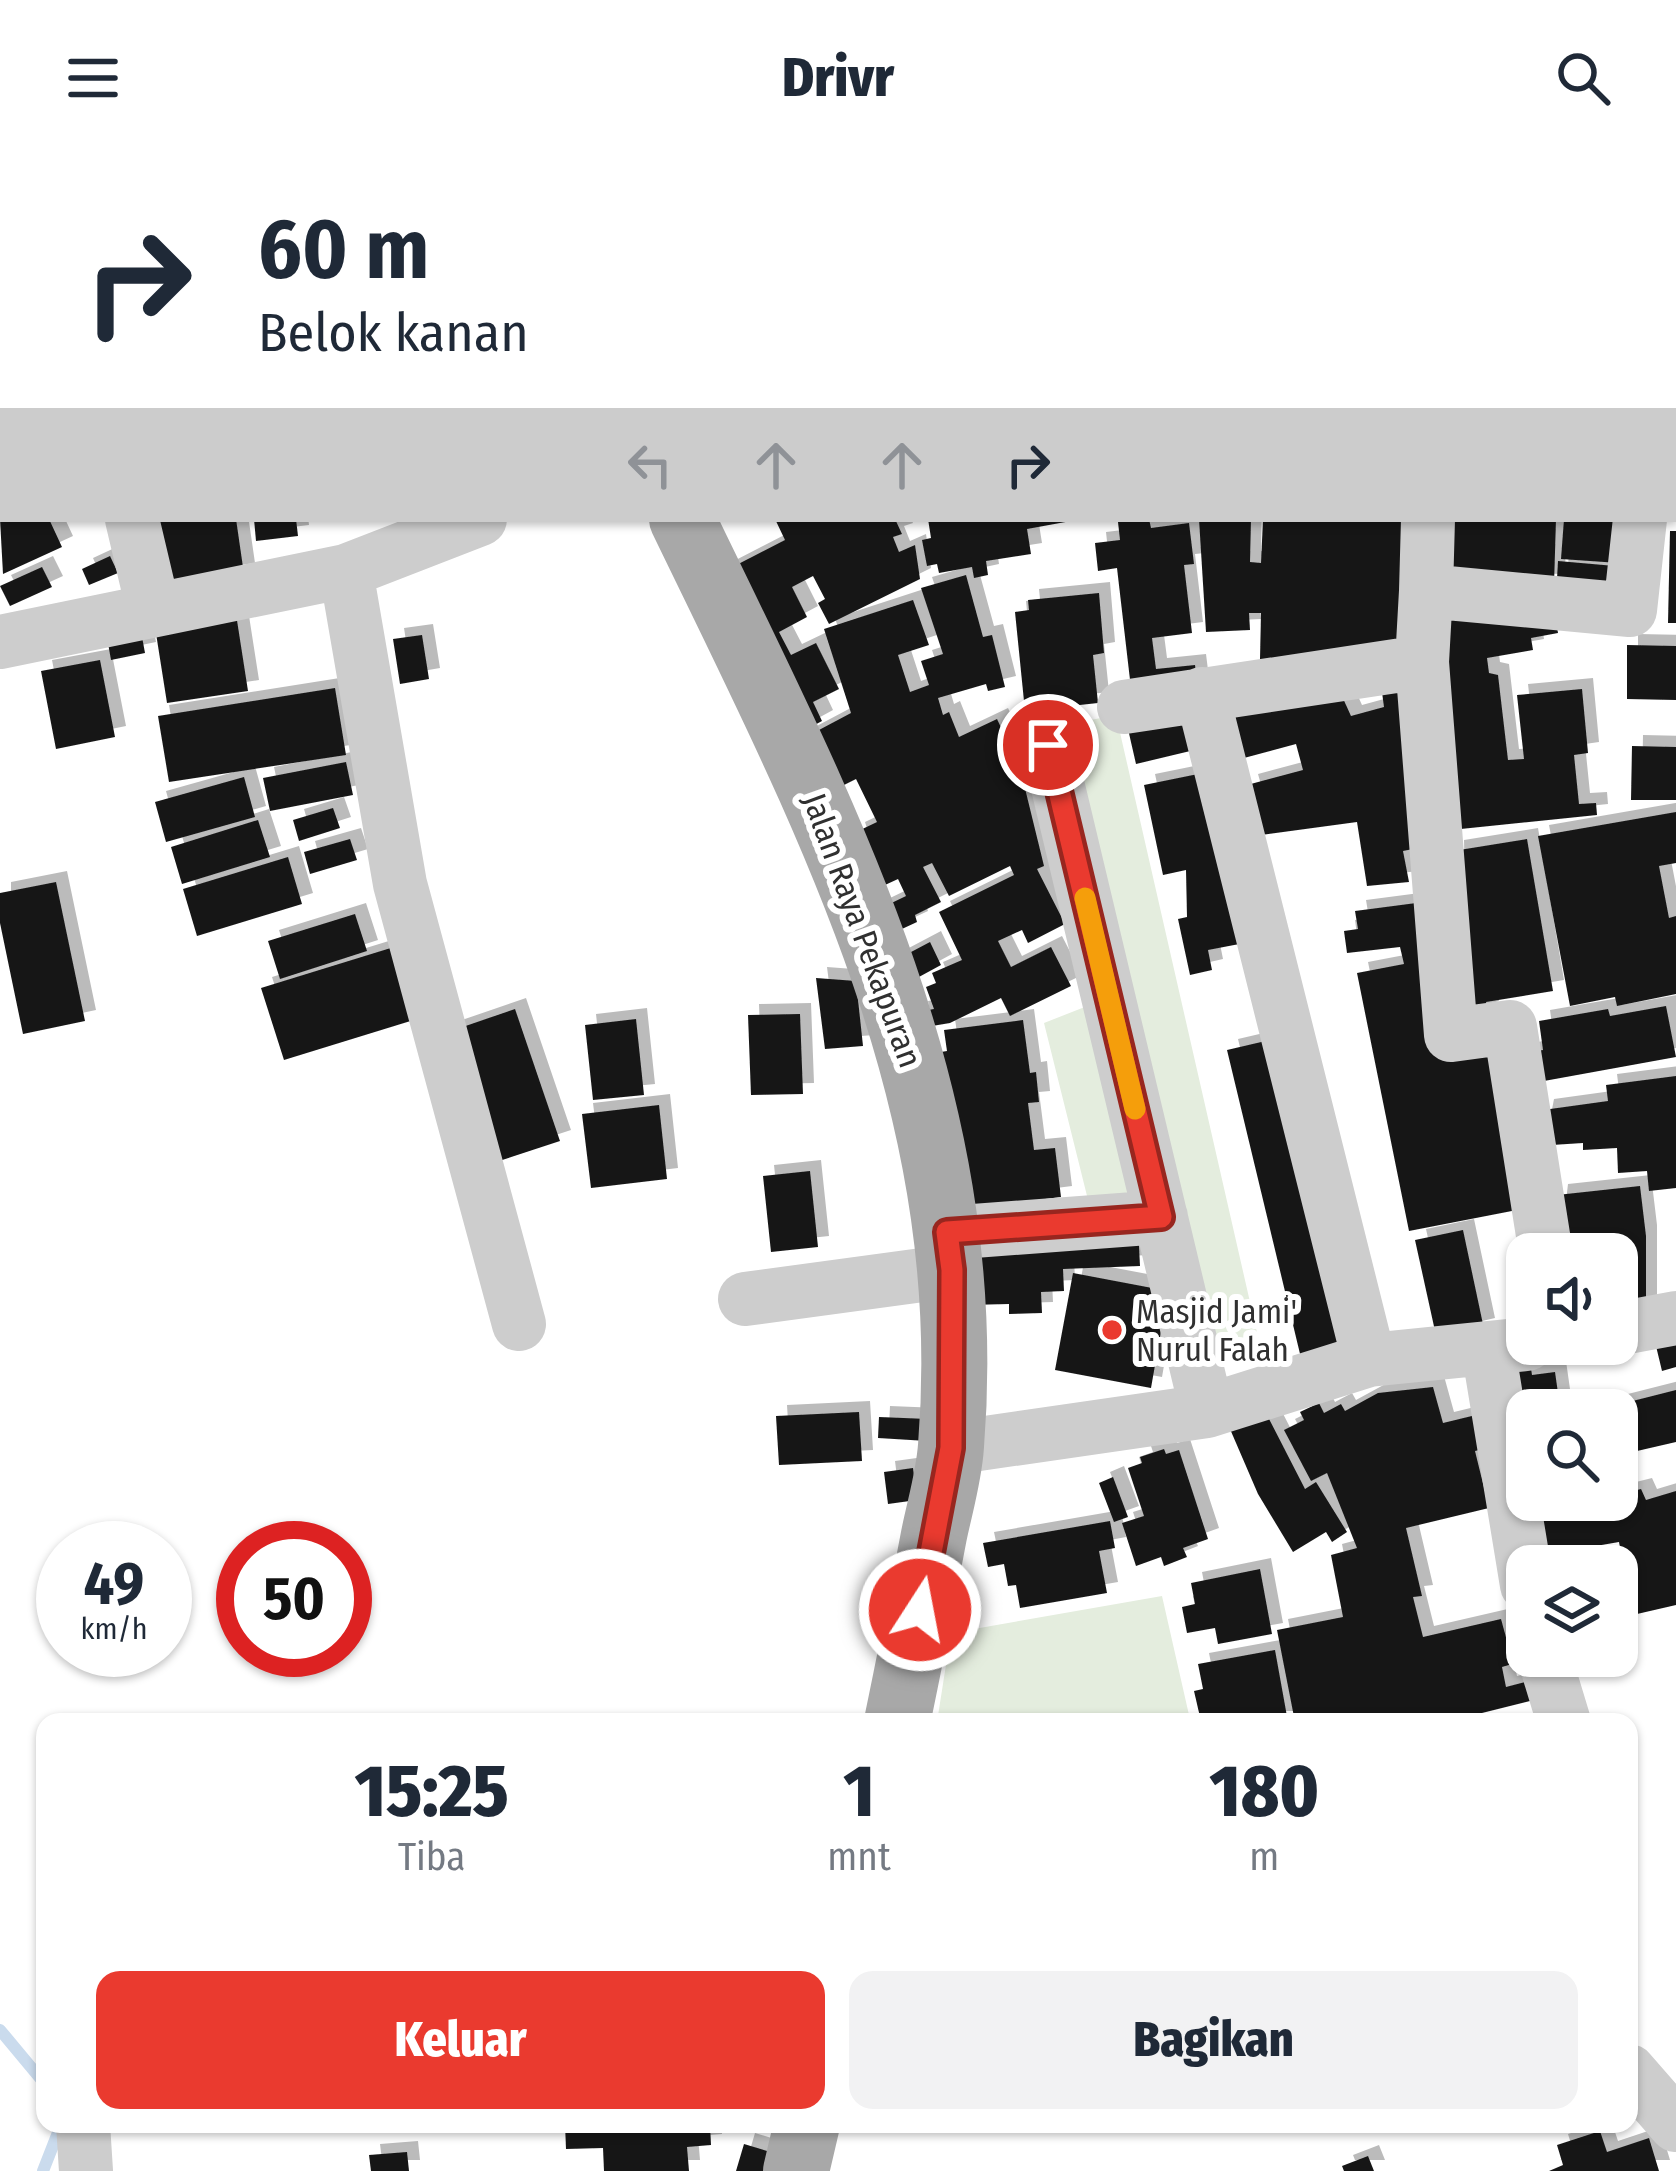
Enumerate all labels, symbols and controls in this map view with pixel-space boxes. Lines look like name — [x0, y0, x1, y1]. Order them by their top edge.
icon: menu — [60, 45, 126, 111]
icon: search — [1550, 45, 1616, 111]
text: Drivr — [782, 46, 894, 110]
text: 60 m — [258, 199, 429, 300]
icon: right — [60, 204, 216, 360]
text: Belok kanan — [258, 301, 529, 365]
icon: left — [617, 432, 683, 498]
icon: ahead — [743, 432, 809, 498]
icon: ahead — [869, 432, 935, 498]
icon: right — [995, 432, 1061, 498]
pin — [997, 694, 1099, 796]
icon: arrive — [1015, 712, 1081, 778]
street label: Jalan Raya Pekapuran — [794, 788, 930, 1073]
map controls — [1506, 1233, 1638, 1677]
button: sound — [1506, 1233, 1638, 1365]
place label: Masjid Jami' Nurul Falah — [1136, 1292, 1297, 1370]
marker: Masjid Jami' Nurul Falah — [1099, 1317, 1125, 1343]
button: search — [1506, 1389, 1638, 1521]
speed limit sign: 50 — [216, 1521, 372, 1677]
button: layers — [1506, 1545, 1638, 1677]
position arrow — [857, 1547, 983, 1673]
text: 49 — [84, 1548, 144, 1620]
text: km/h — [81, 1611, 147, 1647]
text: 15:25 — [355, 1749, 509, 1835]
text: 1 — [843, 1749, 875, 1835]
text: 180 — [1209, 1749, 1319, 1835]
text: Tiba — [398, 1834, 465, 1880]
text: mnt — [827, 1834, 891, 1880]
text: m — [1249, 1834, 1279, 1880]
button: Keluar — [96, 1971, 825, 2109]
button: Bagikan — [849, 1971, 1578, 2109]

